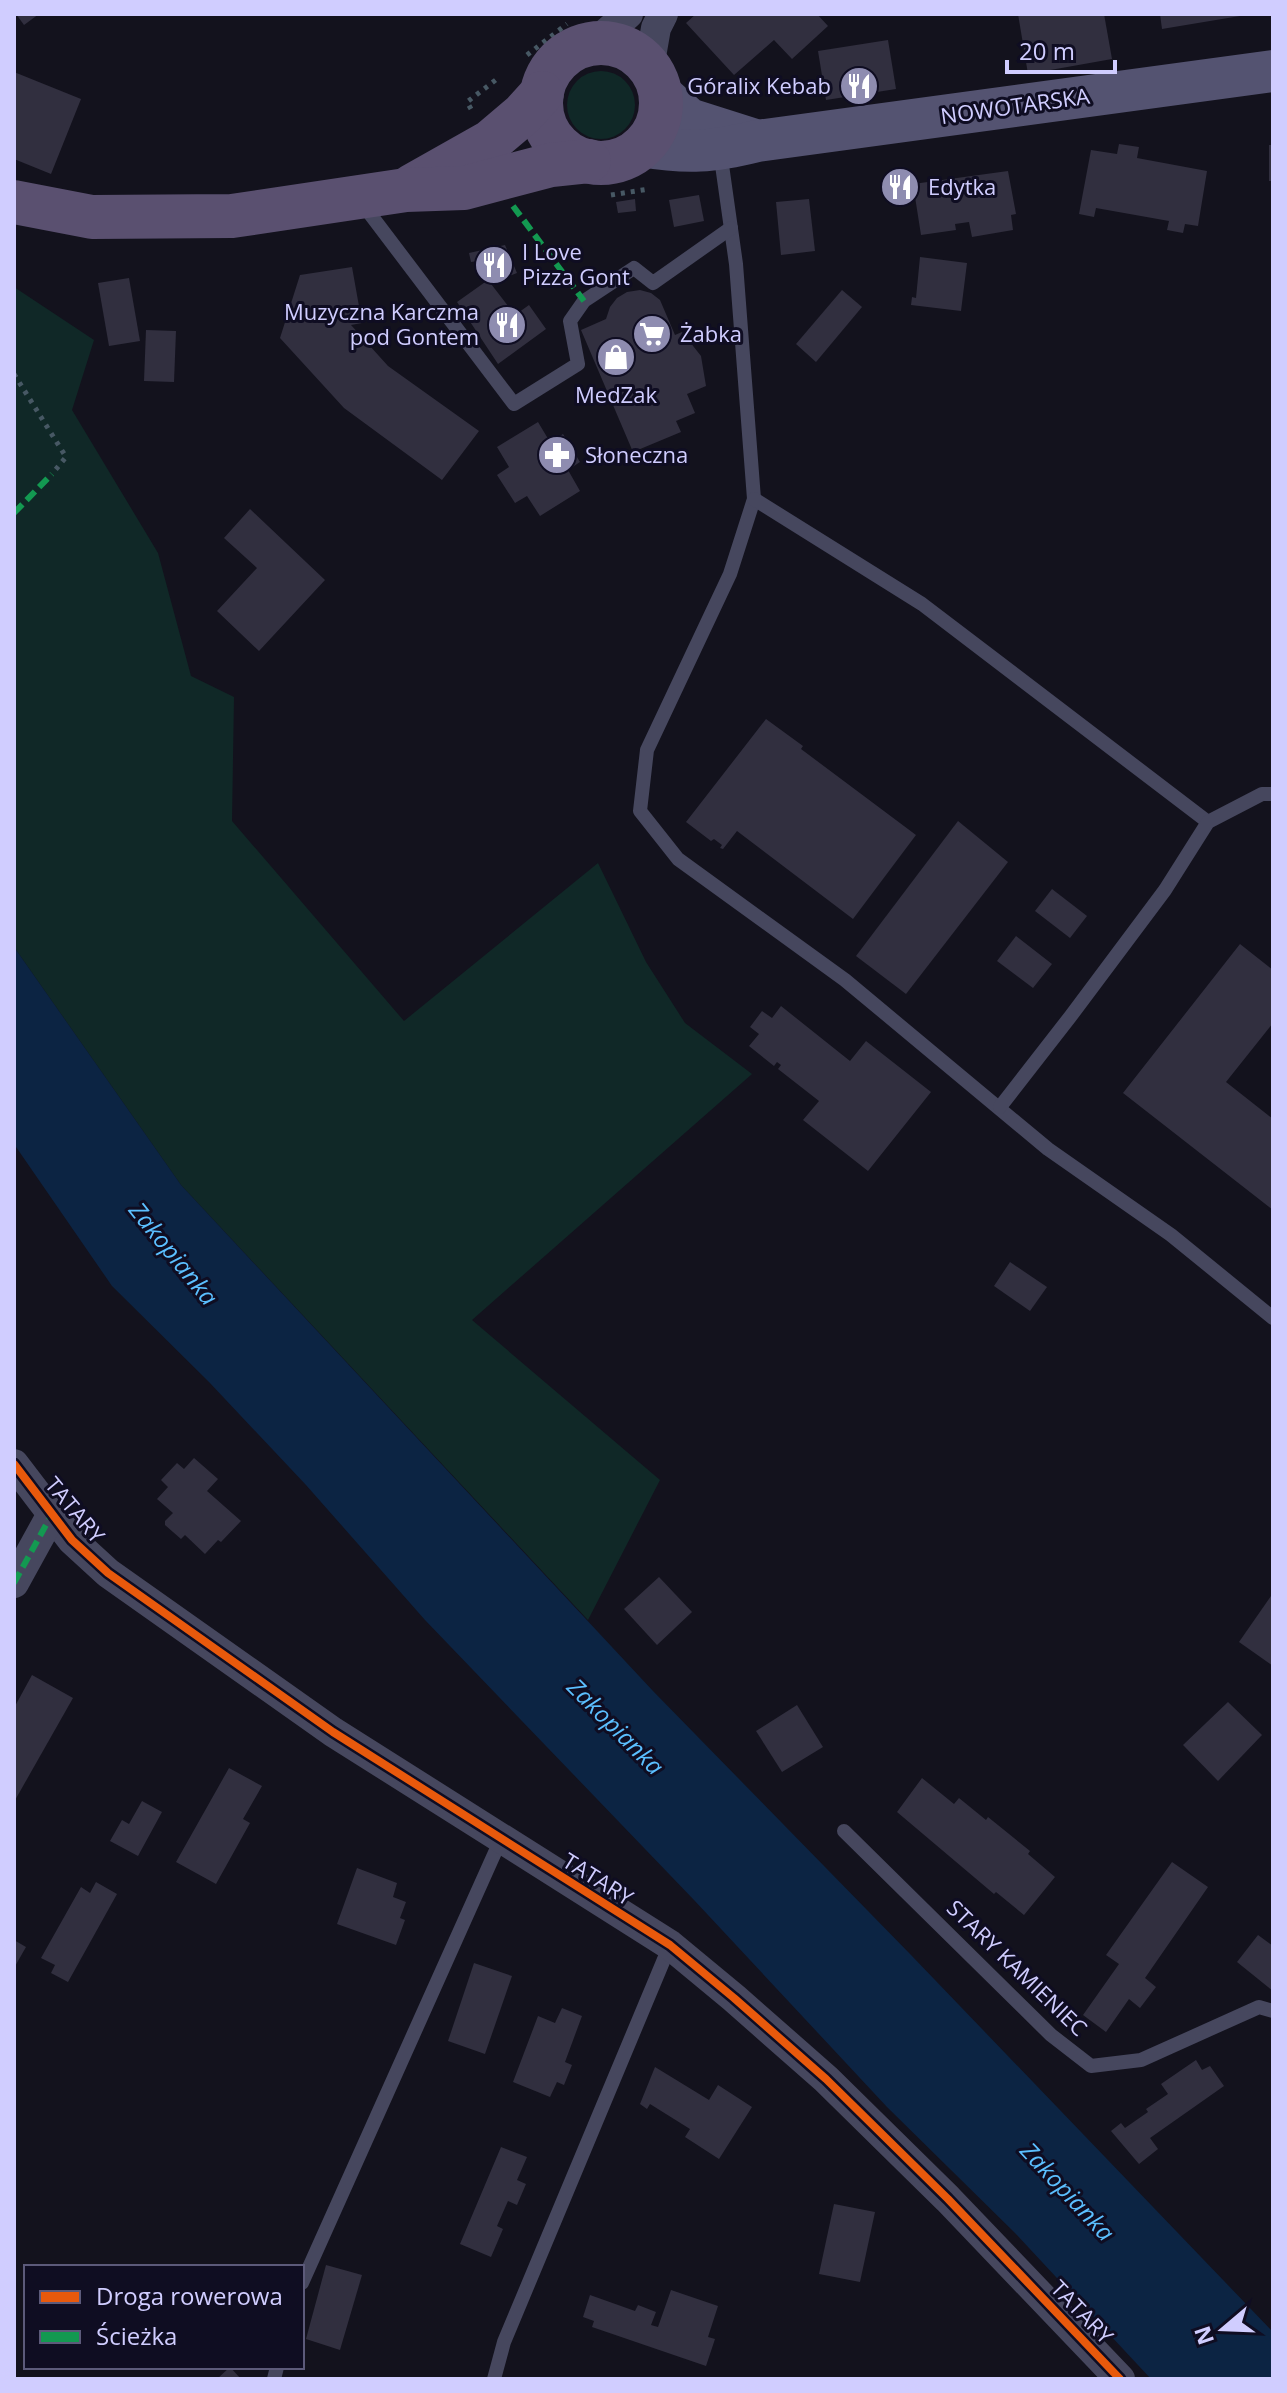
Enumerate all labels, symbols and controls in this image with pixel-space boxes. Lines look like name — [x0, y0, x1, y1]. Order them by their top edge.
scale bar — [1007, 24, 1115, 74]
text: 20 m — [1019, 34, 1075, 67]
restaurant icon: Góralix Kebab — [838, 65, 880, 107]
place label: Góralix Kebab — [687, 70, 831, 100]
street label: NOWOTARSKA — [938, 80, 1091, 130]
restaurant icon: Edytka — [879, 166, 921, 208]
place label: Edytka — [928, 171, 996, 201]
place label: I Love Pizza Gont — [522, 236, 630, 291]
restaurant icon: I Love Pizza Gont — [473, 244, 515, 286]
place label: Muzyczna Karczma pod Gontem — [284, 296, 479, 351]
restaurant icon: Muzyczna Karczma pod Gontem — [486, 304, 528, 346]
supermarket icon: Żabka — [631, 313, 673, 355]
place label: Żabka — [680, 318, 742, 348]
shop icon: MedZak — [595, 336, 637, 378]
place label: MedZak — [575, 379, 657, 409]
pharmacy icon: Słoneczna — [536, 434, 578, 476]
place label: Słoneczna — [585, 439, 688, 469]
water label: Zakopianka — [122, 1194, 226, 1312]
street label: TATARY — [39, 1470, 113, 1549]
water label: Zakopianka — [560, 1670, 672, 1782]
street label: TATARY — [558, 1845, 640, 1912]
street label: STARY KAMIENIEC — [941, 1893, 1094, 2042]
water label: Zakopianka — [1013, 2134, 1123, 2248]
legend — [24, 2265, 304, 2369]
street label: TATARY — [1045, 2273, 1121, 2350]
text: Droga rowerowa — [96, 2279, 283, 2312]
north arrow — [1183, 2289, 1263, 2369]
text: Ścieżka — [96, 2319, 177, 2352]
text: N — [1186, 2322, 1220, 2349]

